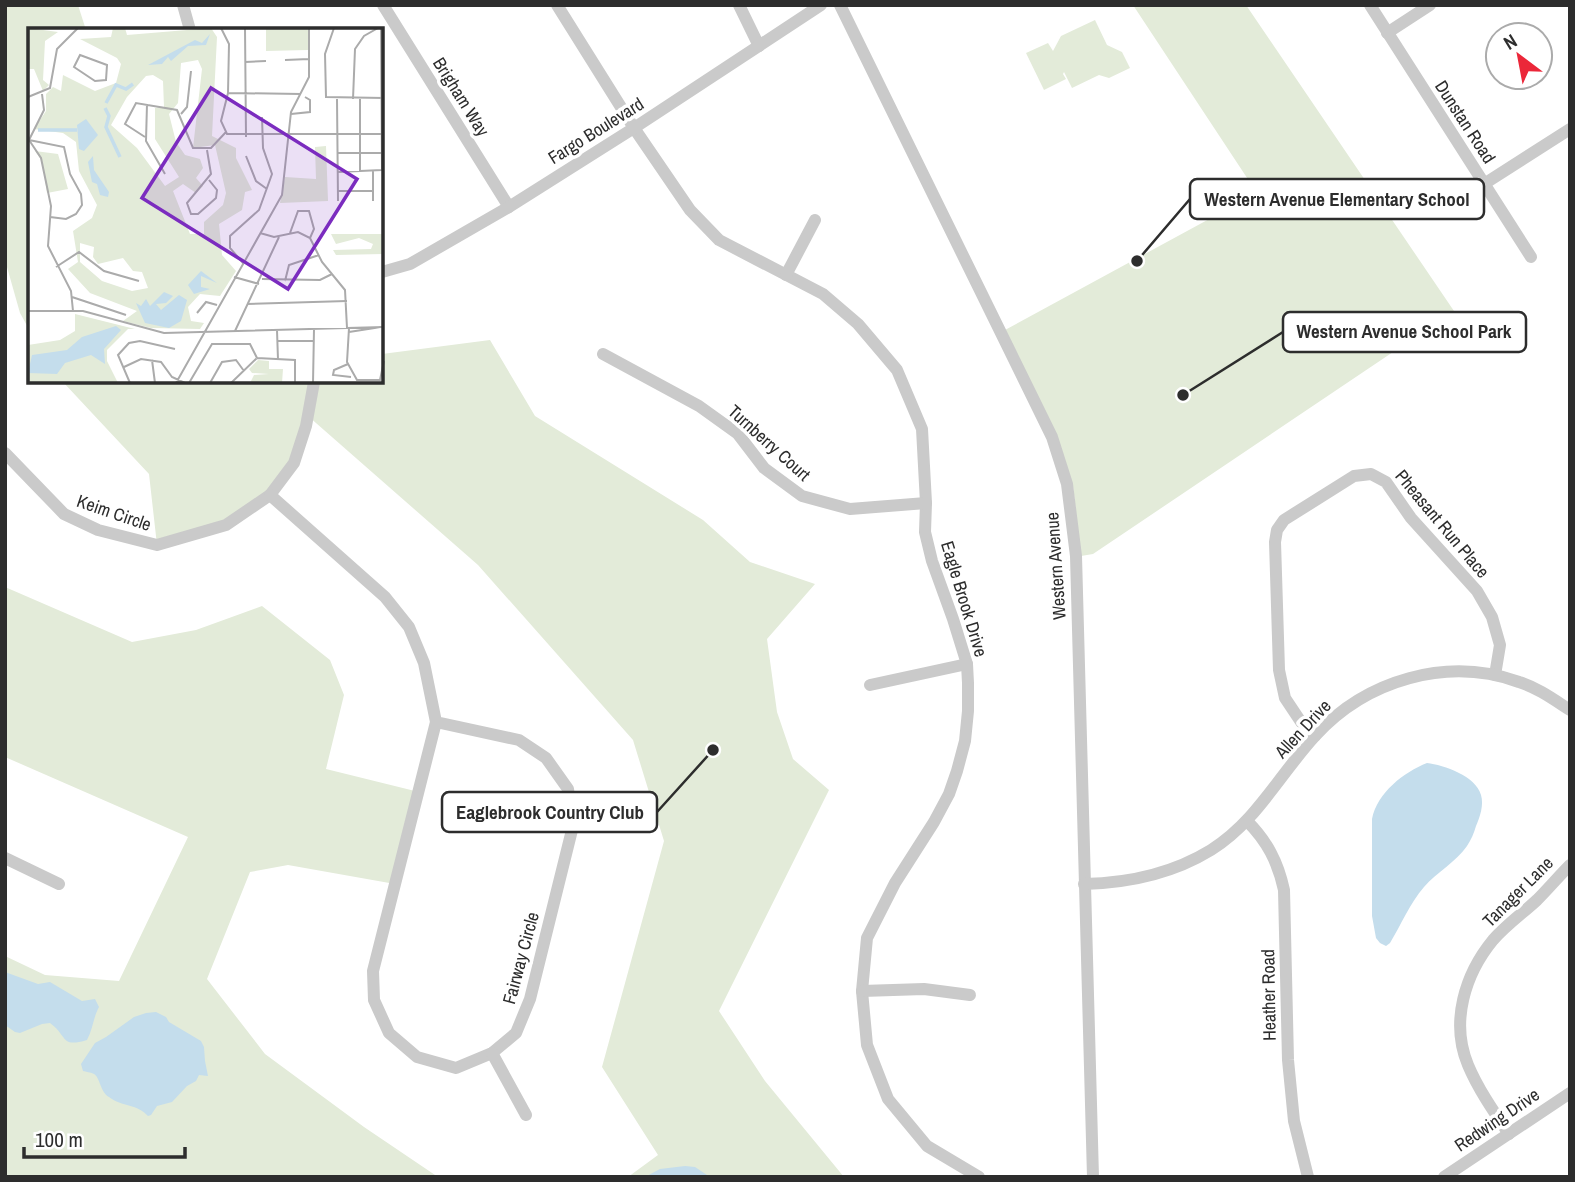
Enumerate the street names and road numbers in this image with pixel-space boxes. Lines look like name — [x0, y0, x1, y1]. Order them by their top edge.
street label: Brigham Way — [427, 52, 496, 142]
street label: Dunstan Road — [1429, 75, 1502, 168]
street label: Fargo Boulevard — [543, 91, 648, 170]
street label: Turnberry Court — [723, 399, 816, 486]
street label: Pheasant Run Place — [1390, 464, 1495, 583]
street label: Keim Circle — [74, 488, 155, 537]
street label: Western Avenue — [1039, 511, 1072, 621]
street label: Eagle Brook Drive — [935, 538, 994, 660]
street label: Allen Drive — [1268, 694, 1336, 764]
street label: Tanager Lane — [1477, 851, 1559, 933]
street label: Fairway Circle — [496, 909, 545, 1007]
street label: Heather Road — [1255, 949, 1282, 1041]
street label: Redwing Drive — [1449, 1082, 1544, 1157]

